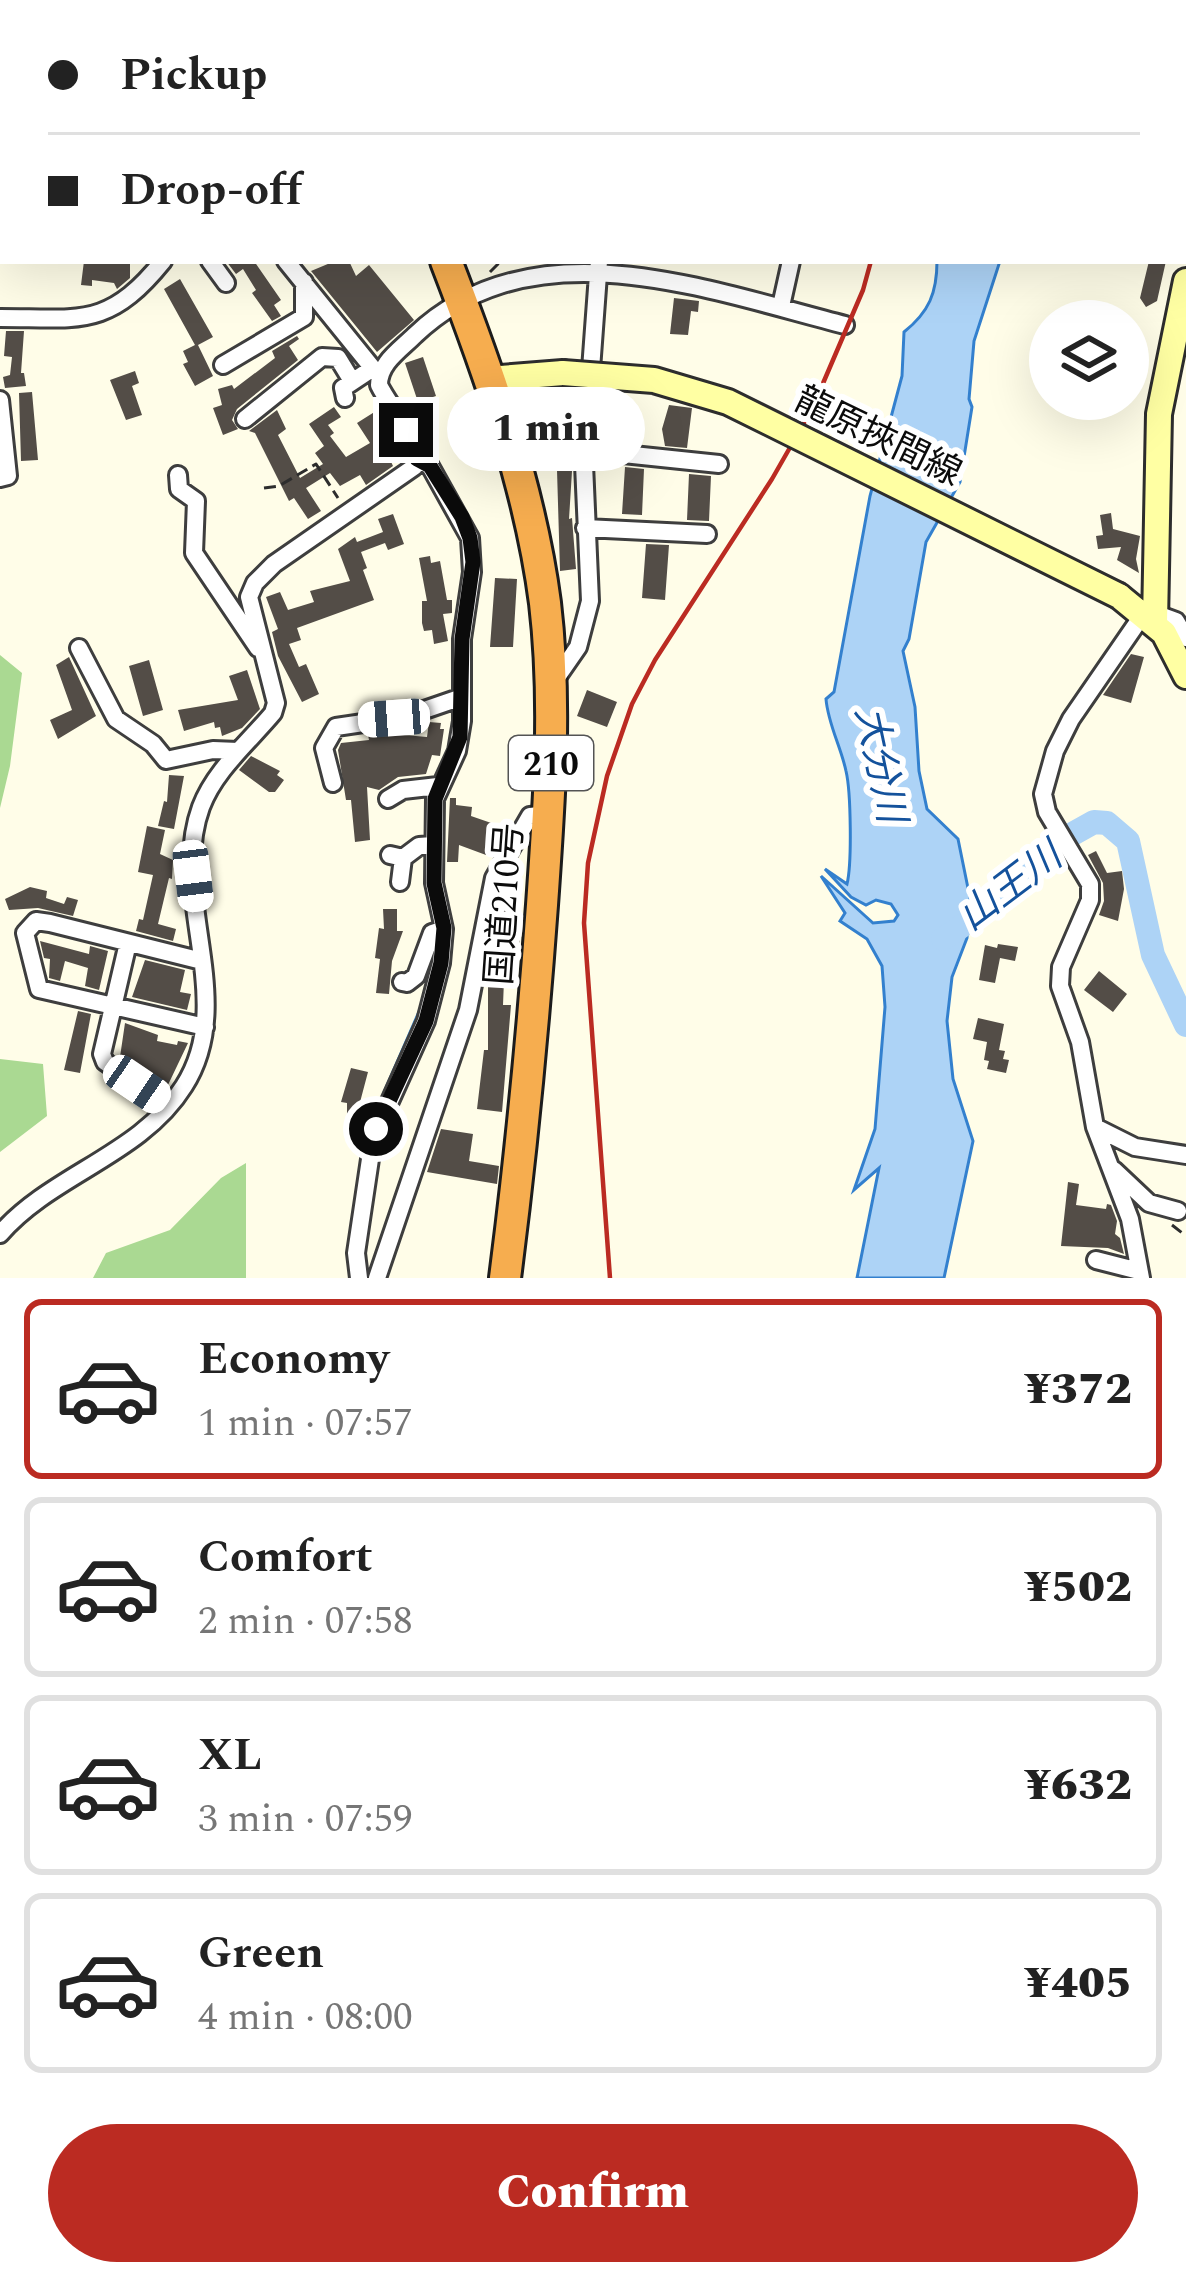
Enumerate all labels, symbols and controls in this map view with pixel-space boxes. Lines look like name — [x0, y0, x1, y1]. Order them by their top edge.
text: Pickup — [120, 41, 267, 110]
text: Drop-off — [120, 156, 302, 225]
map controls — [1029, 300, 1149, 420]
button: layers — [1029, 300, 1149, 420]
street label: 龍原挾間線 — [785, 373, 971, 501]
callout: 1 min — [448, 388, 646, 472]
text: 1 min — [492, 399, 600, 458]
route end — [379, 403, 433, 457]
car — [357, 698, 431, 738]
water label: 大分川 — [839, 701, 921, 832]
road number: 210 — [509, 736, 593, 790]
street label: 国道210号 — [472, 821, 539, 987]
water label: 山王川 — [946, 826, 1078, 946]
car — [171, 838, 215, 914]
car — [97, 1049, 177, 1119]
route start — [349, 1102, 403, 1156]
text: Economy — [198, 1325, 389, 1394]
icon: car — [54, 1335, 162, 1443]
text: ¥372 — [1024, 1355, 1132, 1424]
text: 1 min · 07:57 — [198, 1394, 413, 1453]
text: Comfort — [198, 1523, 373, 1592]
icon: car — [54, 1533, 162, 1641]
text: ¥502 — [1024, 1553, 1132, 1622]
text: 2 min · 07:58 — [198, 1592, 413, 1651]
text: XL — [198, 1721, 262, 1790]
icon: car — [54, 1731, 162, 1839]
text: ¥632 — [1024, 1751, 1132, 1820]
text: 3 min · 07:59 — [198, 1790, 413, 1849]
text: Green — [198, 1919, 324, 1988]
icon: car — [54, 1929, 162, 2037]
text: ¥405 — [1024, 1949, 1132, 2018]
text: 4 min · 08:00 — [198, 1988, 413, 2047]
button: Confirm — [48, 2124, 1138, 2262]

